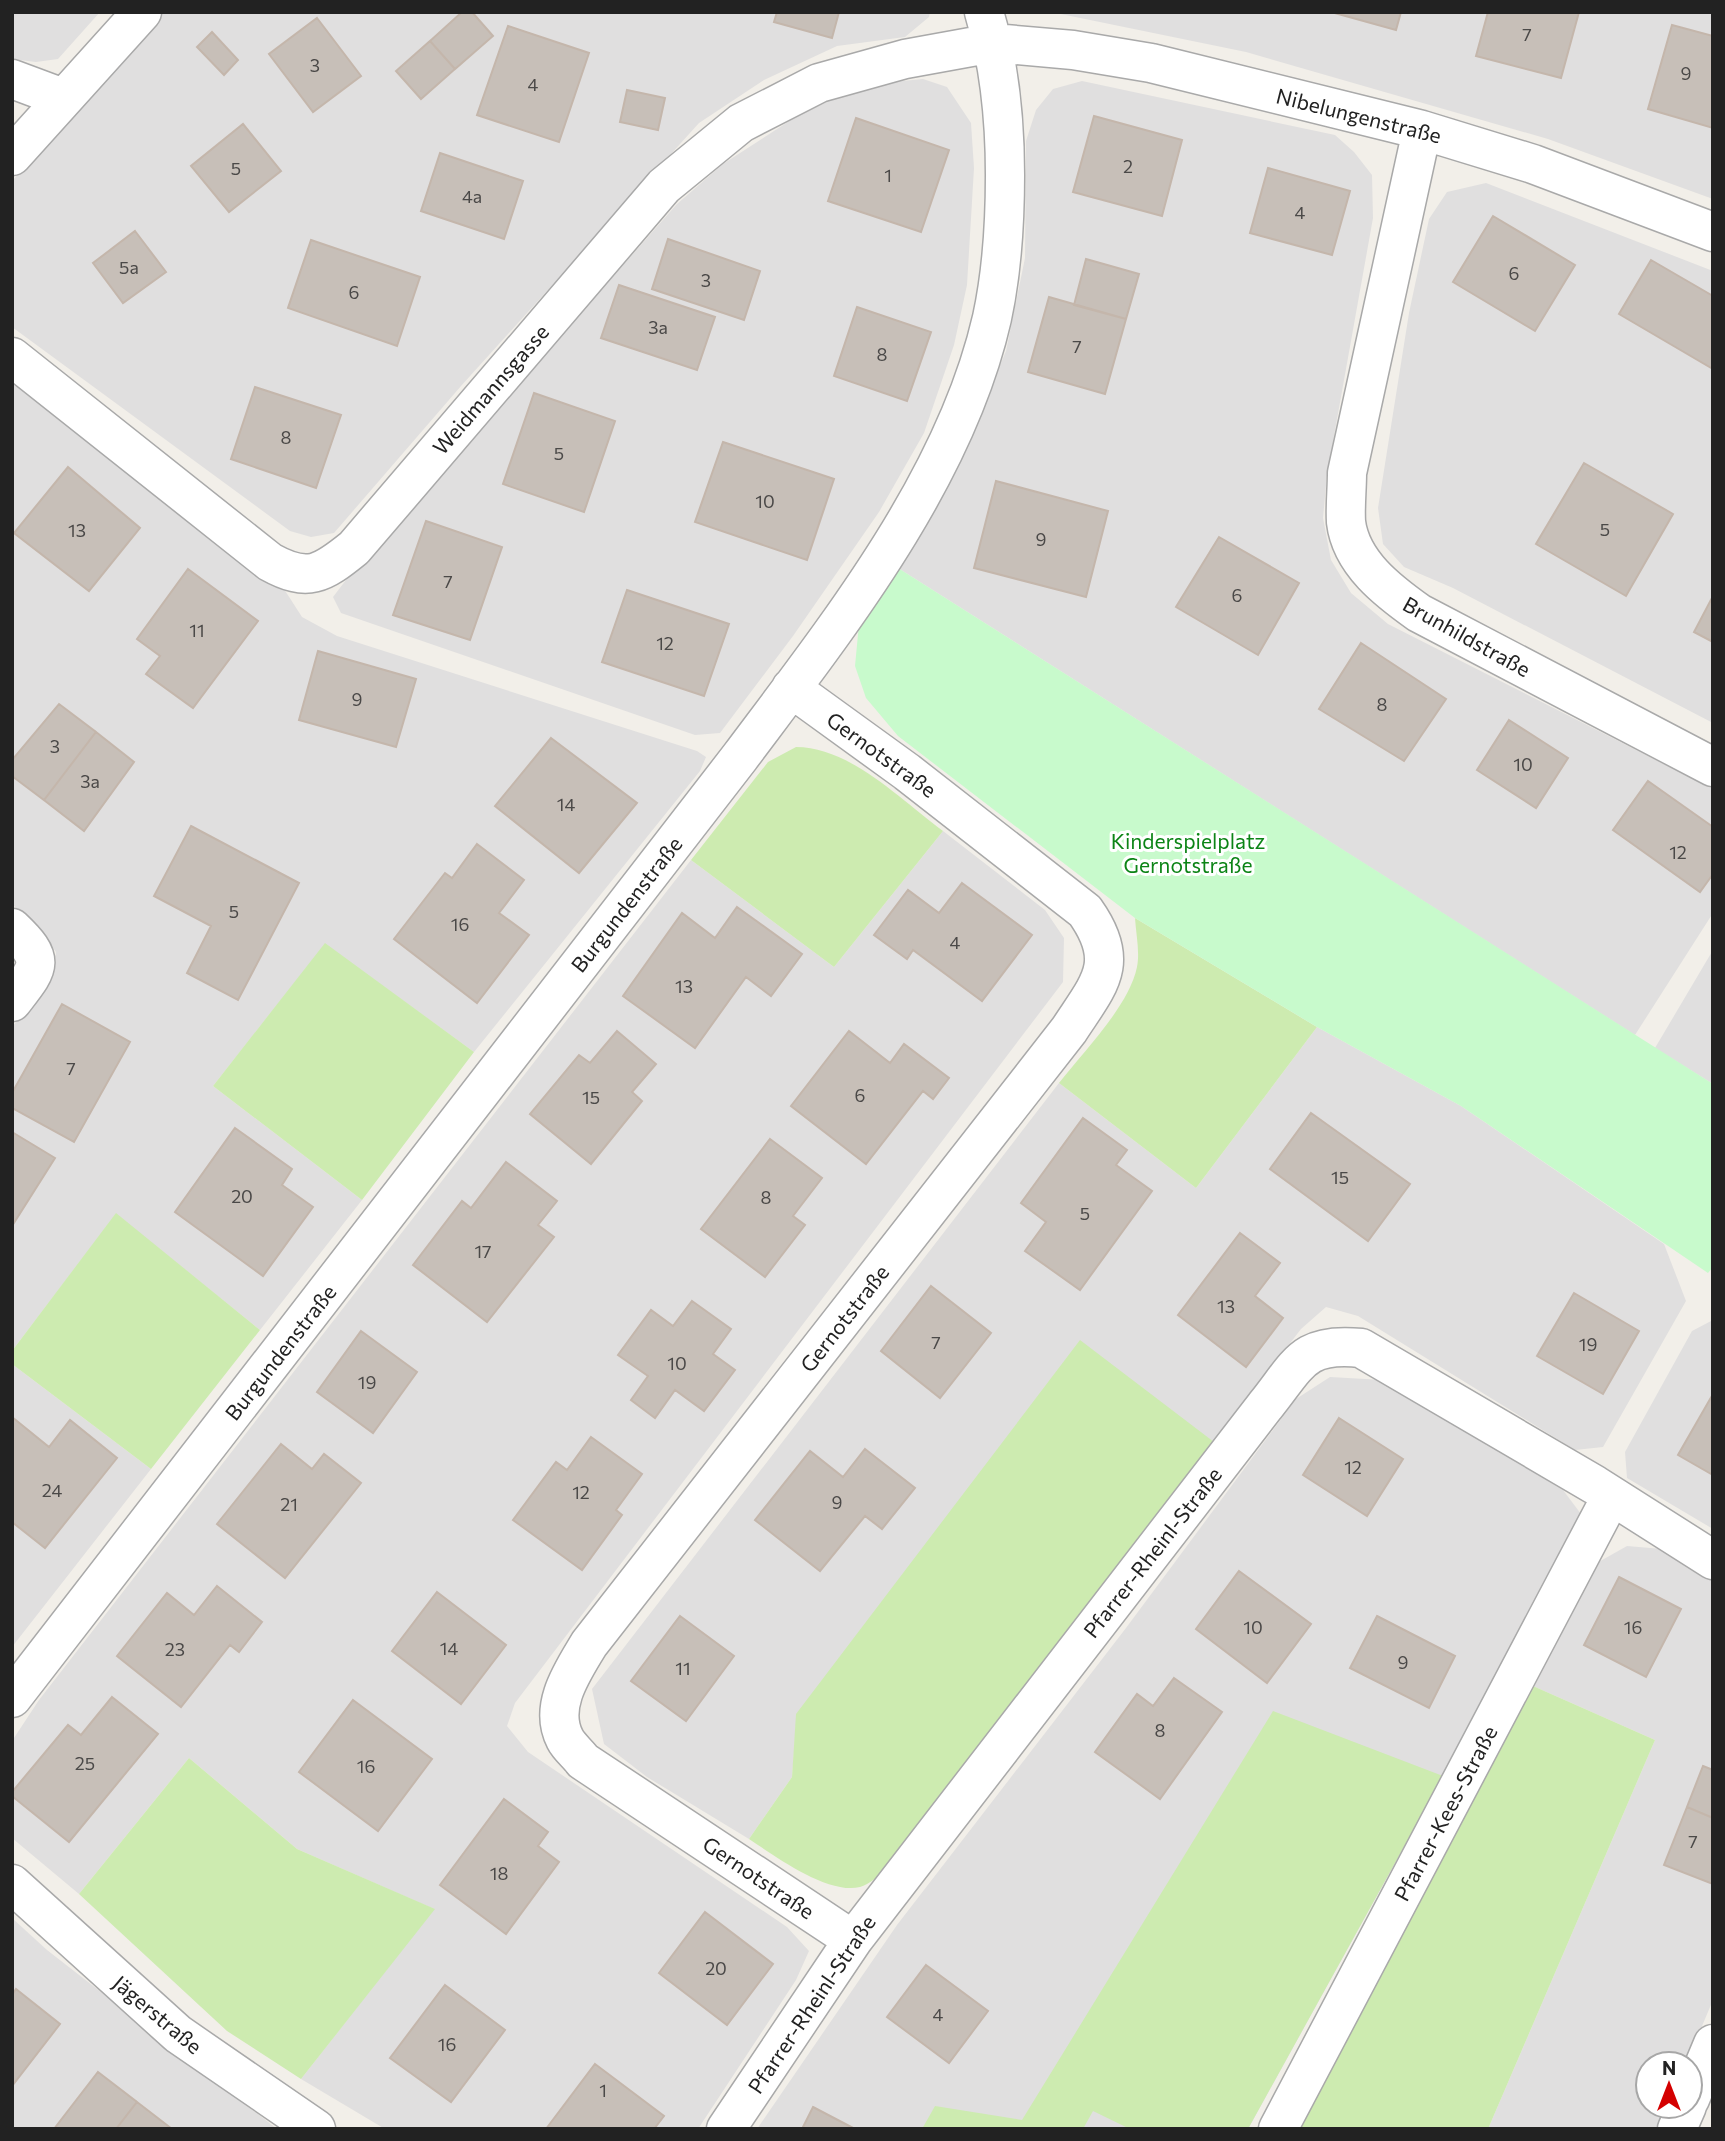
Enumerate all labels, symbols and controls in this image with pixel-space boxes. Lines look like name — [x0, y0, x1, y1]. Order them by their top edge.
house number: 7 — [1522, 23, 1532, 45]
house number: 3 — [310, 54, 320, 76]
house number: 9 — [1681, 62, 1691, 84]
house number: 4 — [528, 73, 539, 95]
street label: Nibelungenstraße — [1274, 82, 1444, 148]
house number: 2 — [1123, 155, 1133, 177]
house number: 5 — [231, 157, 241, 179]
house number: 1 — [884, 164, 892, 186]
house number: 4a — [462, 185, 482, 207]
house number: 4 — [1295, 201, 1306, 223]
house number: 5a — [119, 256, 139, 278]
house number: 6 — [1509, 262, 1519, 284]
house number: 3 — [701, 269, 711, 291]
house number: 6 — [349, 281, 359, 303]
house number: 3a — [648, 316, 668, 338]
street label: Weidmannsgasse — [427, 319, 553, 459]
house number: 7 — [1072, 335, 1082, 357]
house number: 8 — [877, 343, 888, 365]
house number: 8 — [281, 426, 292, 448]
house number: 5 — [554, 442, 564, 464]
house number: 10 — [755, 490, 775, 512]
house number: 5 — [1600, 518, 1610, 540]
house number: 13 — [68, 519, 86, 541]
house number: 9 — [1036, 528, 1046, 550]
house number: 7 — [443, 570, 453, 592]
house number: 6 — [1232, 584, 1242, 606]
street label: Brunhildstraße — [1399, 591, 1535, 681]
house number: 11 — [189, 619, 205, 641]
house number: 12 — [656, 632, 674, 654]
house number: 9 — [352, 688, 362, 710]
house number: 8 — [1377, 693, 1388, 715]
street label: Gernotstraße — [822, 706, 942, 802]
house number: 3 — [50, 735, 60, 757]
house number: 10 — [1513, 753, 1533, 775]
house number: 3a — [80, 770, 100, 792]
house number: 14 — [557, 793, 575, 815]
park label: Kinderspielplatz Gernotstraße — [1111, 828, 1265, 877]
street label: Burgundenstraße — [565, 831, 687, 977]
house number: 12 — [1669, 841, 1687, 863]
house number: 5 — [229, 900, 239, 922]
house number: 16 — [451, 913, 469, 935]
house number: 4 — [950, 931, 961, 953]
house number: 13 — [675, 975, 693, 997]
house number: 7 — [66, 1057, 76, 1079]
house number: 6 — [855, 1084, 865, 1106]
house number: 15 — [582, 1086, 600, 1108]
house number: 15 — [1331, 1166, 1349, 1188]
house number: 20 — [231, 1185, 253, 1207]
house number: 8 — [761, 1186, 772, 1208]
house number: 5 — [1080, 1202, 1090, 1224]
house number: 17 — [474, 1240, 492, 1262]
street label: Gernotstraße — [794, 1259, 894, 1377]
street label: Burgundenstraße — [219, 1279, 341, 1425]
house number: 13 — [1217, 1295, 1235, 1317]
house number: 7 — [931, 1331, 941, 1353]
house number: 19 — [1579, 1333, 1597, 1355]
house number: 10 — [667, 1352, 687, 1374]
house number: 19 — [358, 1371, 376, 1393]
house number: 12 — [1344, 1456, 1362, 1478]
street label: Pfarrer-Rheinl-Straße — [1078, 1462, 1226, 1642]
house number: 24 — [42, 1479, 62, 1501]
house number: 12 — [572, 1481, 590, 1503]
house number: 9 — [832, 1491, 842, 1513]
house number: 21 — [280, 1493, 298, 1515]
house number: 10 — [1243, 1616, 1263, 1638]
house number: 16 — [1624, 1616, 1642, 1638]
house number: 14 — [440, 1637, 458, 1659]
house number: 23 — [165, 1638, 185, 1660]
house number: 9 — [1398, 1651, 1408, 1673]
house number: 11 — [675, 1657, 691, 1679]
house number: 8 — [1155, 1719, 1166, 1741]
street label: Pfarrer-Kees-Straße — [1388, 1721, 1502, 1905]
house number: 25 — [75, 1752, 95, 1774]
house number: 16 — [357, 1755, 375, 1777]
house number: 7 — [1688, 1830, 1698, 1852]
street label: Gernotstraße — [699, 1831, 819, 1923]
house number: 18 — [490, 1862, 508, 1884]
street label: Pfarrer-Rheinl-Straße — [742, 1910, 880, 2098]
house number: 20 — [705, 1957, 727, 1979]
street label: Jägerstraße — [108, 1970, 208, 2058]
house number: 4 — [933, 2003, 944, 2025]
house number: 16 — [438, 2033, 456, 2055]
north arrow — [1634, 2050, 1704, 2120]
text: N — [1662, 2056, 1676, 2079]
house number: 1 — [599, 2079, 607, 2101]

